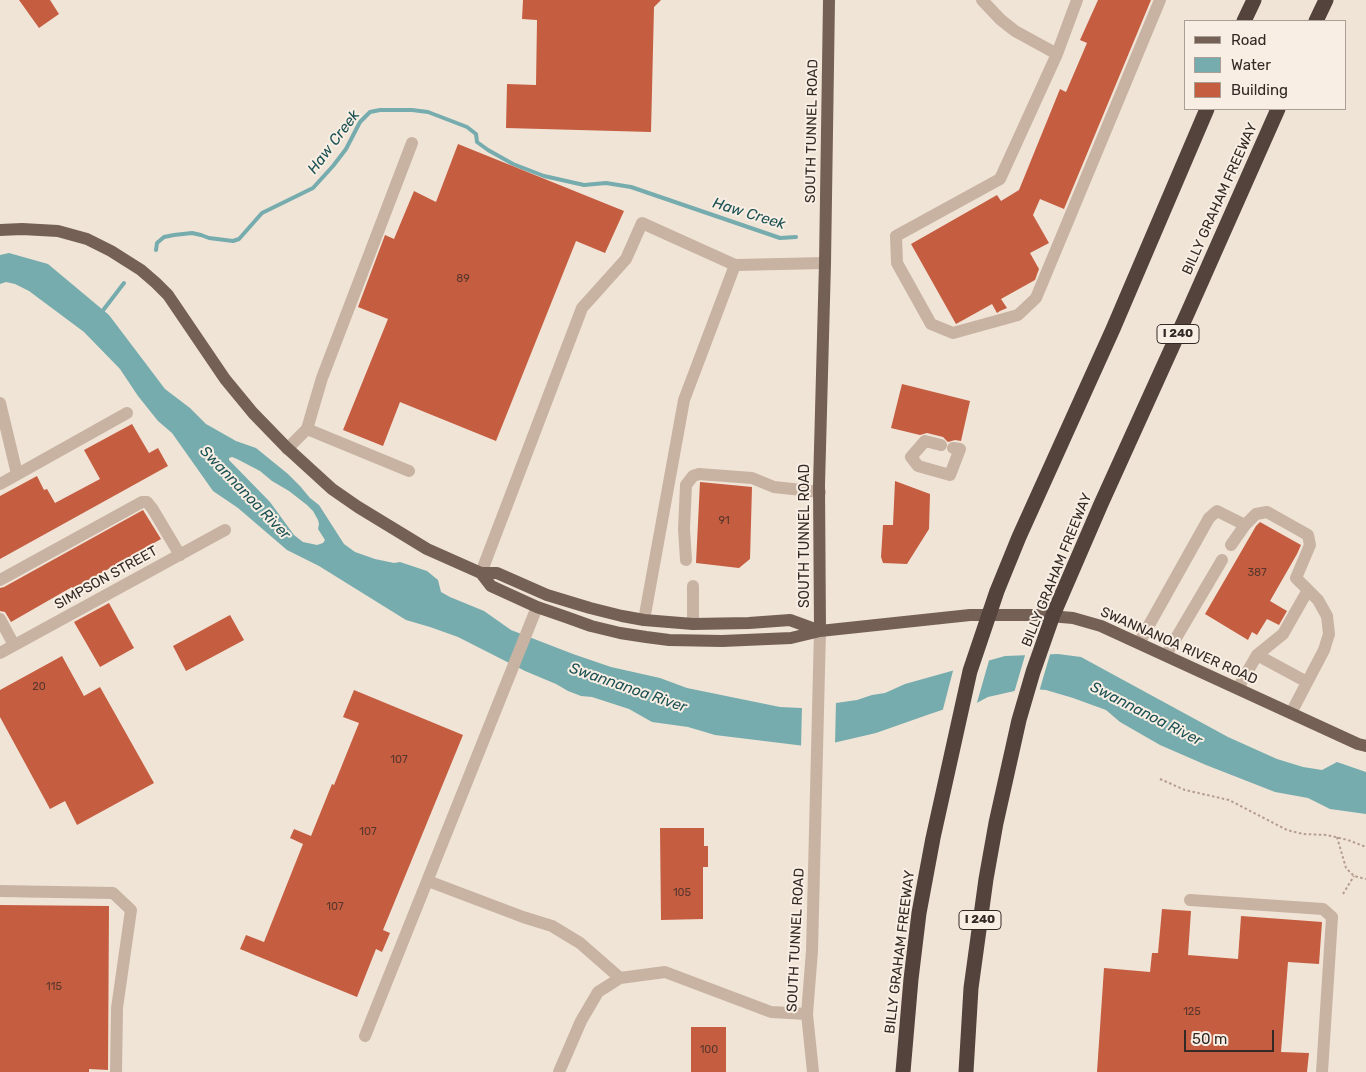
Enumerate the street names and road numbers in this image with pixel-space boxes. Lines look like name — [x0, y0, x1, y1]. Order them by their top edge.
street label: SOUTH TUNNEL ROAD — [802, 59, 822, 203]
street label: BILLY GRAHAM FREEWAY — [1179, 120, 1261, 278]
road number: I 240 — [1157, 324, 1199, 344]
street label: SOUTH TUNNEL ROAD — [797, 464, 813, 608]
street label: BILLY GRAHAM FREEWAY — [1018, 491, 1096, 649]
street label: SIMPSON STREET — [52, 543, 160, 613]
street label: SWANNANOA RIVER ROAD — [1098, 604, 1260, 688]
street label: SOUTH TUNNEL ROAD — [784, 868, 808, 1012]
street label: BILLY GRAHAM FREEWAY — [882, 869, 918, 1035]
road number: I 240 — [959, 910, 1001, 930]

